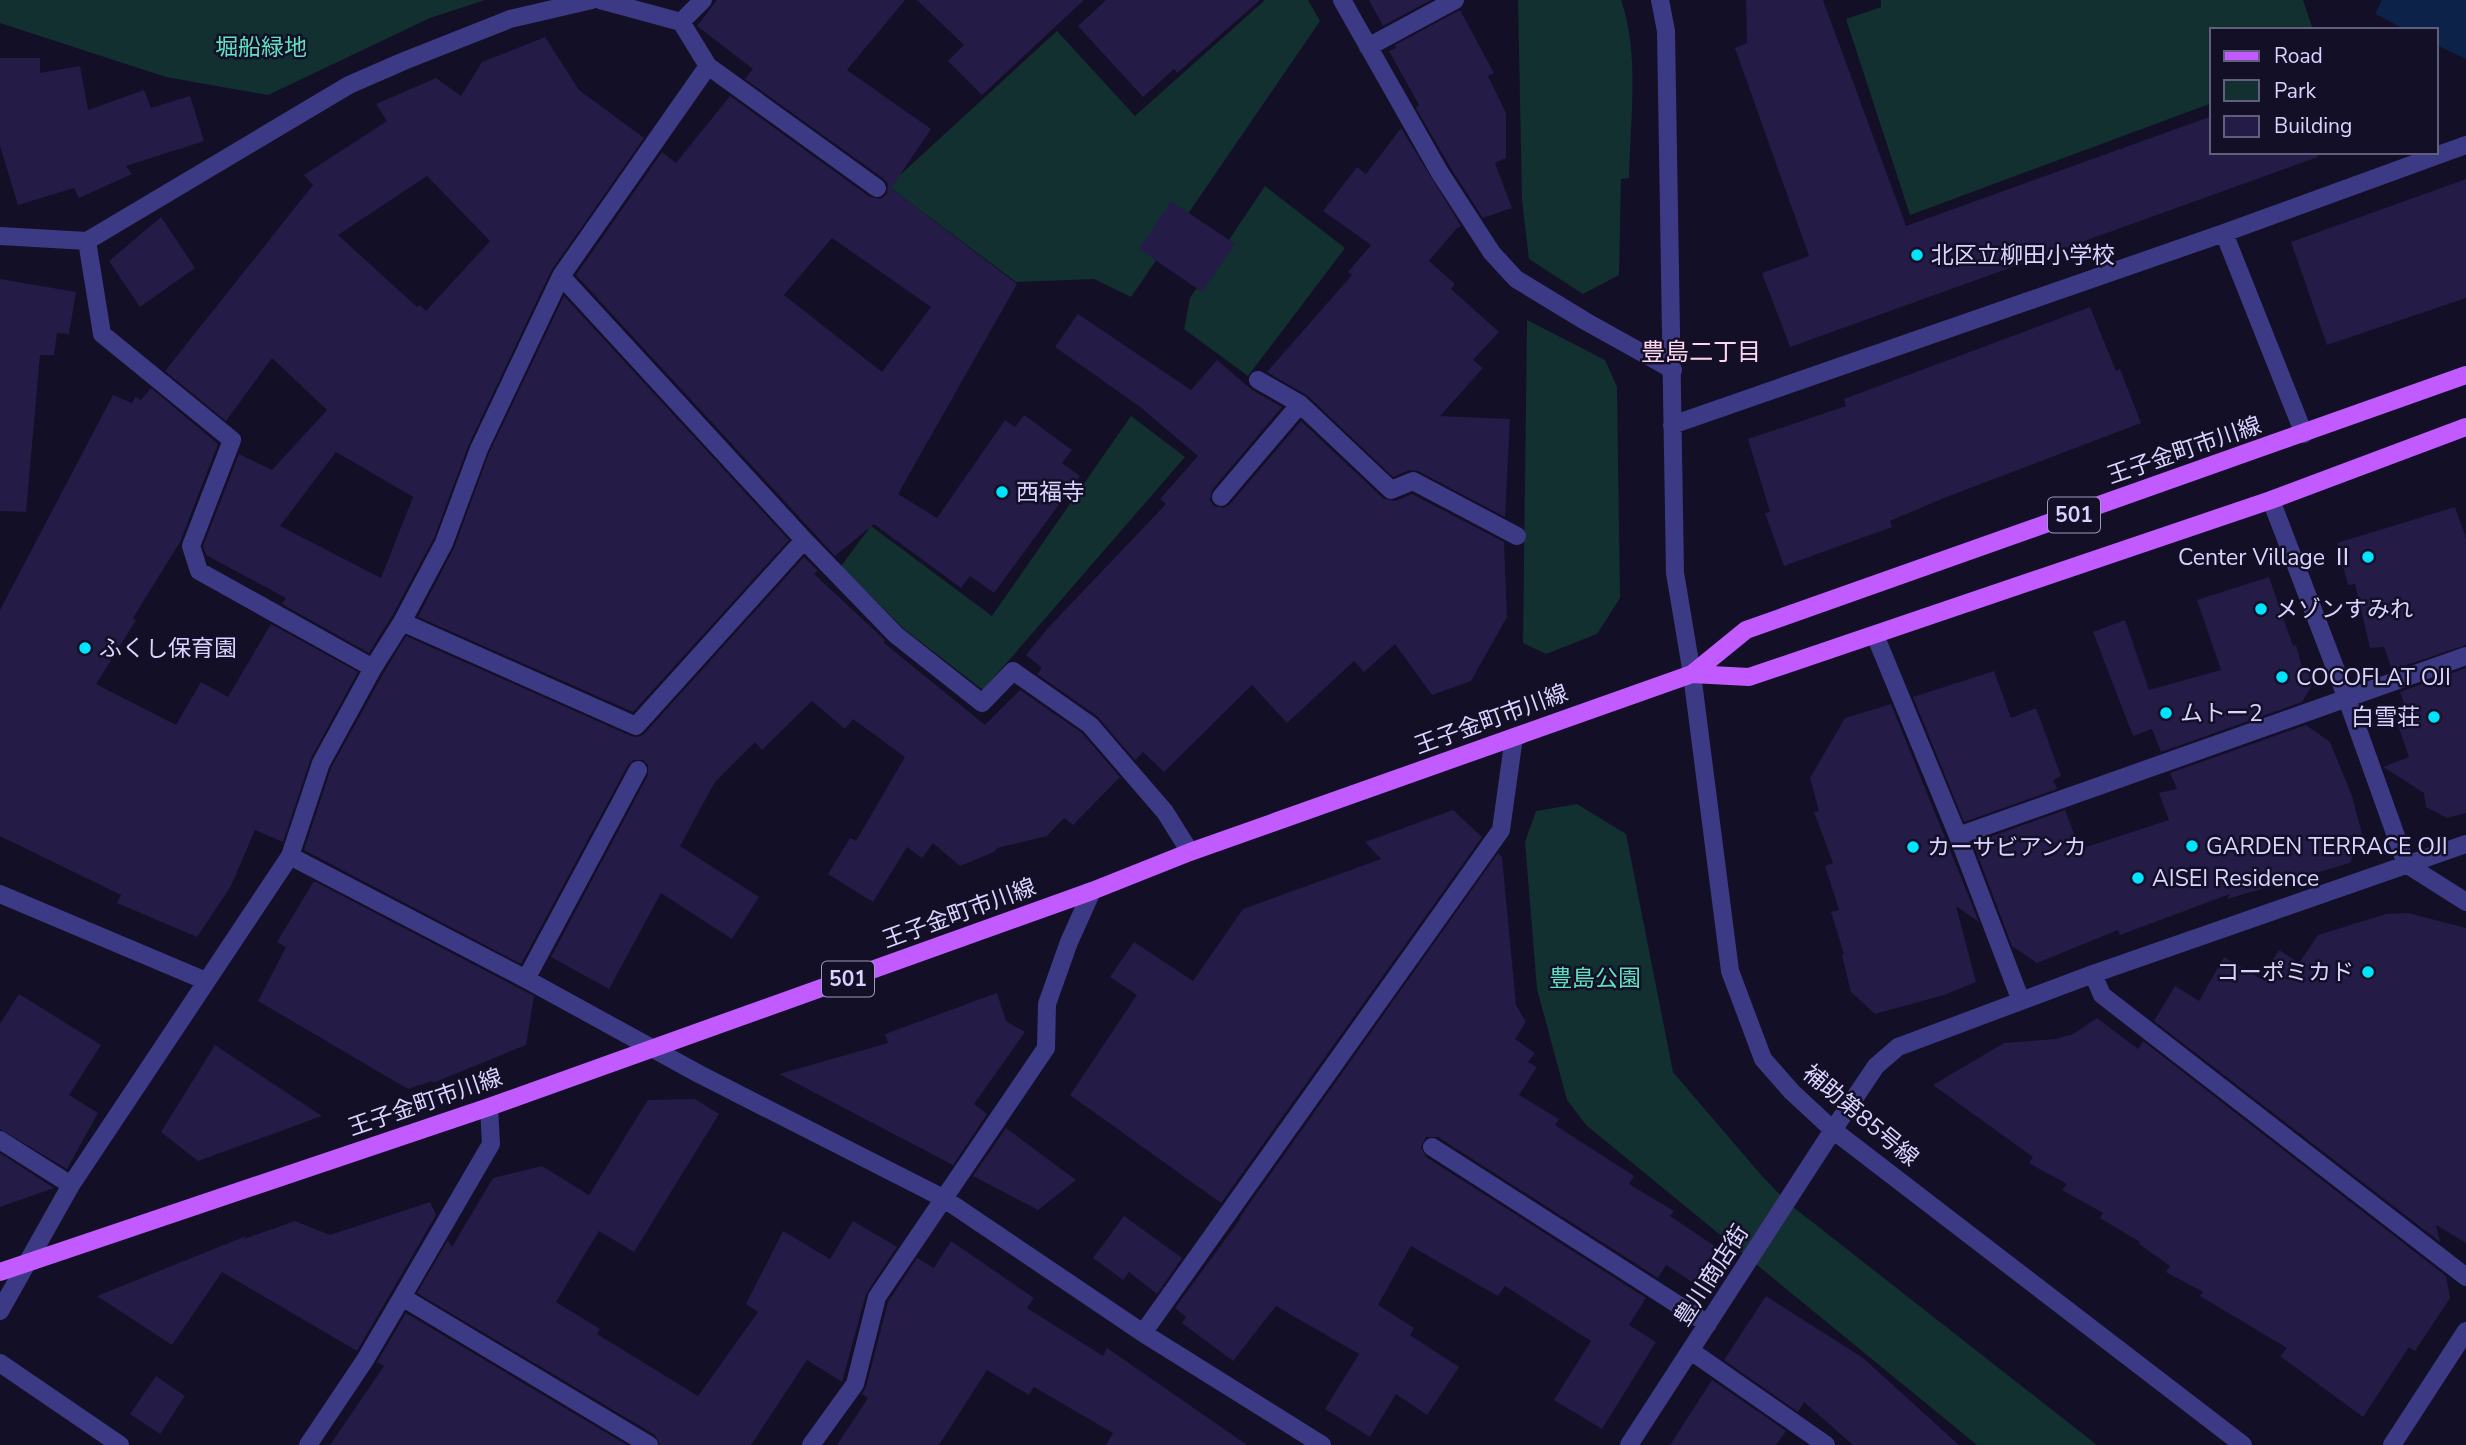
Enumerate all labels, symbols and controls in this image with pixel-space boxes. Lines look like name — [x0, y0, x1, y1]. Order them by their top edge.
legend — [2210, 28, 2438, 154]
park label: 堀船緑地 — [215, 32, 307, 63]
text: Road — [2274, 42, 2323, 70]
text: Park — [2274, 77, 2316, 105]
text: Building — [2274, 112, 2352, 140]
place label: 北区立柳田小学校 — [1931, 240, 2115, 271]
marker: 北区立柳田小学校 — [1909, 247, 1925, 263]
district label: 豊島二丁目 — [1641, 336, 1761, 368]
street label: 王子金町市川線 — [2103, 410, 2265, 491]
place label: 西福寺 — [1016, 477, 1085, 508]
marker: 西福寺 — [994, 484, 1010, 500]
road number: 501 — [2048, 498, 2100, 532]
place label: Center Village Ⅱ — [2178, 542, 2354, 573]
marker: Center Village Ⅱ — [2360, 549, 2376, 565]
place label: メゾンすみれ — [2275, 594, 2413, 625]
marker: メゾンすみれ — [2253, 601, 2269, 617]
place label: ふくし保育園 — [99, 633, 237, 664]
marker: ふくし保育園 — [77, 640, 93, 656]
place label: COCOFLAT OJI — [2296, 662, 2451, 693]
marker: COCOFLAT OJI — [2274, 669, 2290, 685]
street label: 王子金町市川線 — [1410, 677, 1572, 762]
place label: ムトー2 — [2180, 698, 2263, 729]
place label: 白雪荘 — [2351, 702, 2420, 733]
marker: ムトー2 — [2158, 705, 2174, 721]
marker: 白雪荘 — [2426, 709, 2442, 725]
place label: GARDEN TERRACE OJI — [2206, 831, 2448, 862]
place label: カーサビアンカ — [1927, 832, 2087, 863]
marker: GARDEN TERRACE OJI — [2184, 838, 2200, 854]
marker: カーサビアンカ — [1905, 839, 1921, 855]
place label: AISEI Residence — [2152, 863, 2319, 894]
marker: AISEI Residence — [2130, 870, 2146, 886]
street label: 王子金町市川線 — [878, 871, 1040, 956]
place label: コーポミカド — [2216, 957, 2354, 988]
road number: 501 — [822, 962, 874, 996]
park label: 豊島公園 — [1549, 963, 1641, 994]
marker: コーポミカド — [2360, 964, 2376, 980]
street label: 補助第85号線 — [1796, 1058, 1925, 1173]
street label: 王子金町市川線 — [344, 1062, 506, 1143]
street label: 豊川商店街 — [1667, 1219, 1756, 1332]

